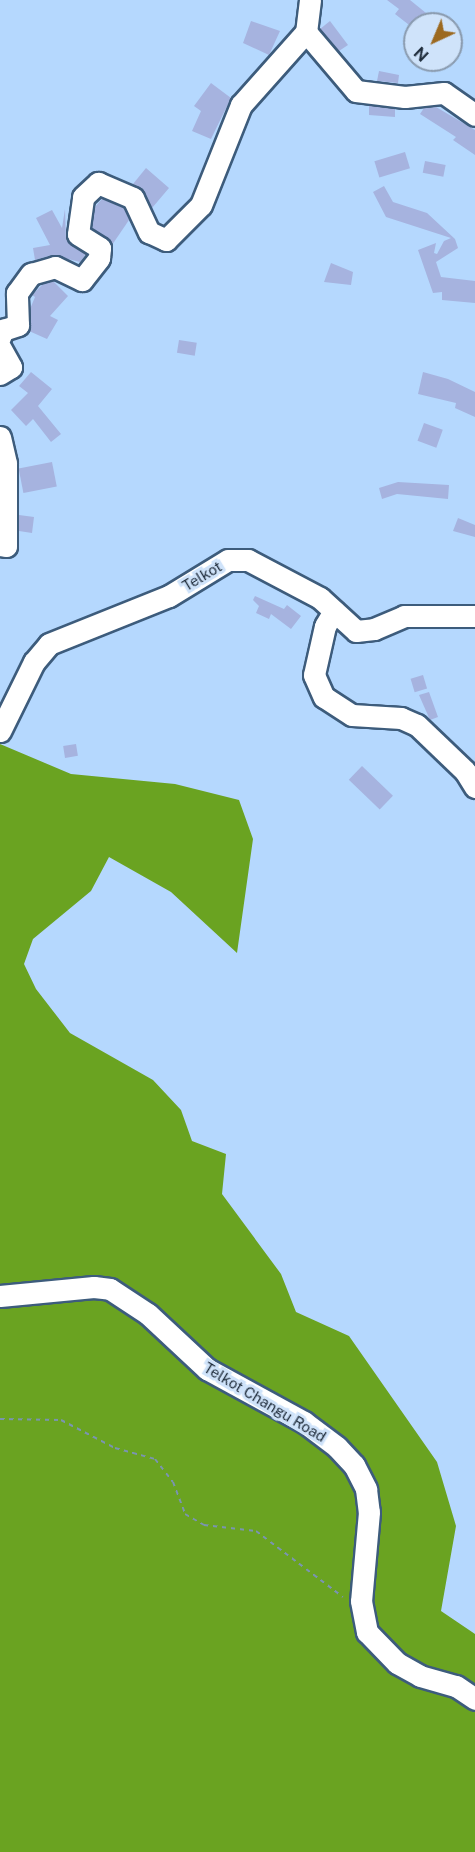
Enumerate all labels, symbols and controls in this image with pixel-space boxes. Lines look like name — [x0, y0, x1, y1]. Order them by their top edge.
north arrow — [403, 12, 463, 72]
text: N — [410, 43, 433, 65]
street label: Telkot — [179, 557, 225, 595]
street label: Telkot Changu Road — [201, 1358, 329, 1446]

